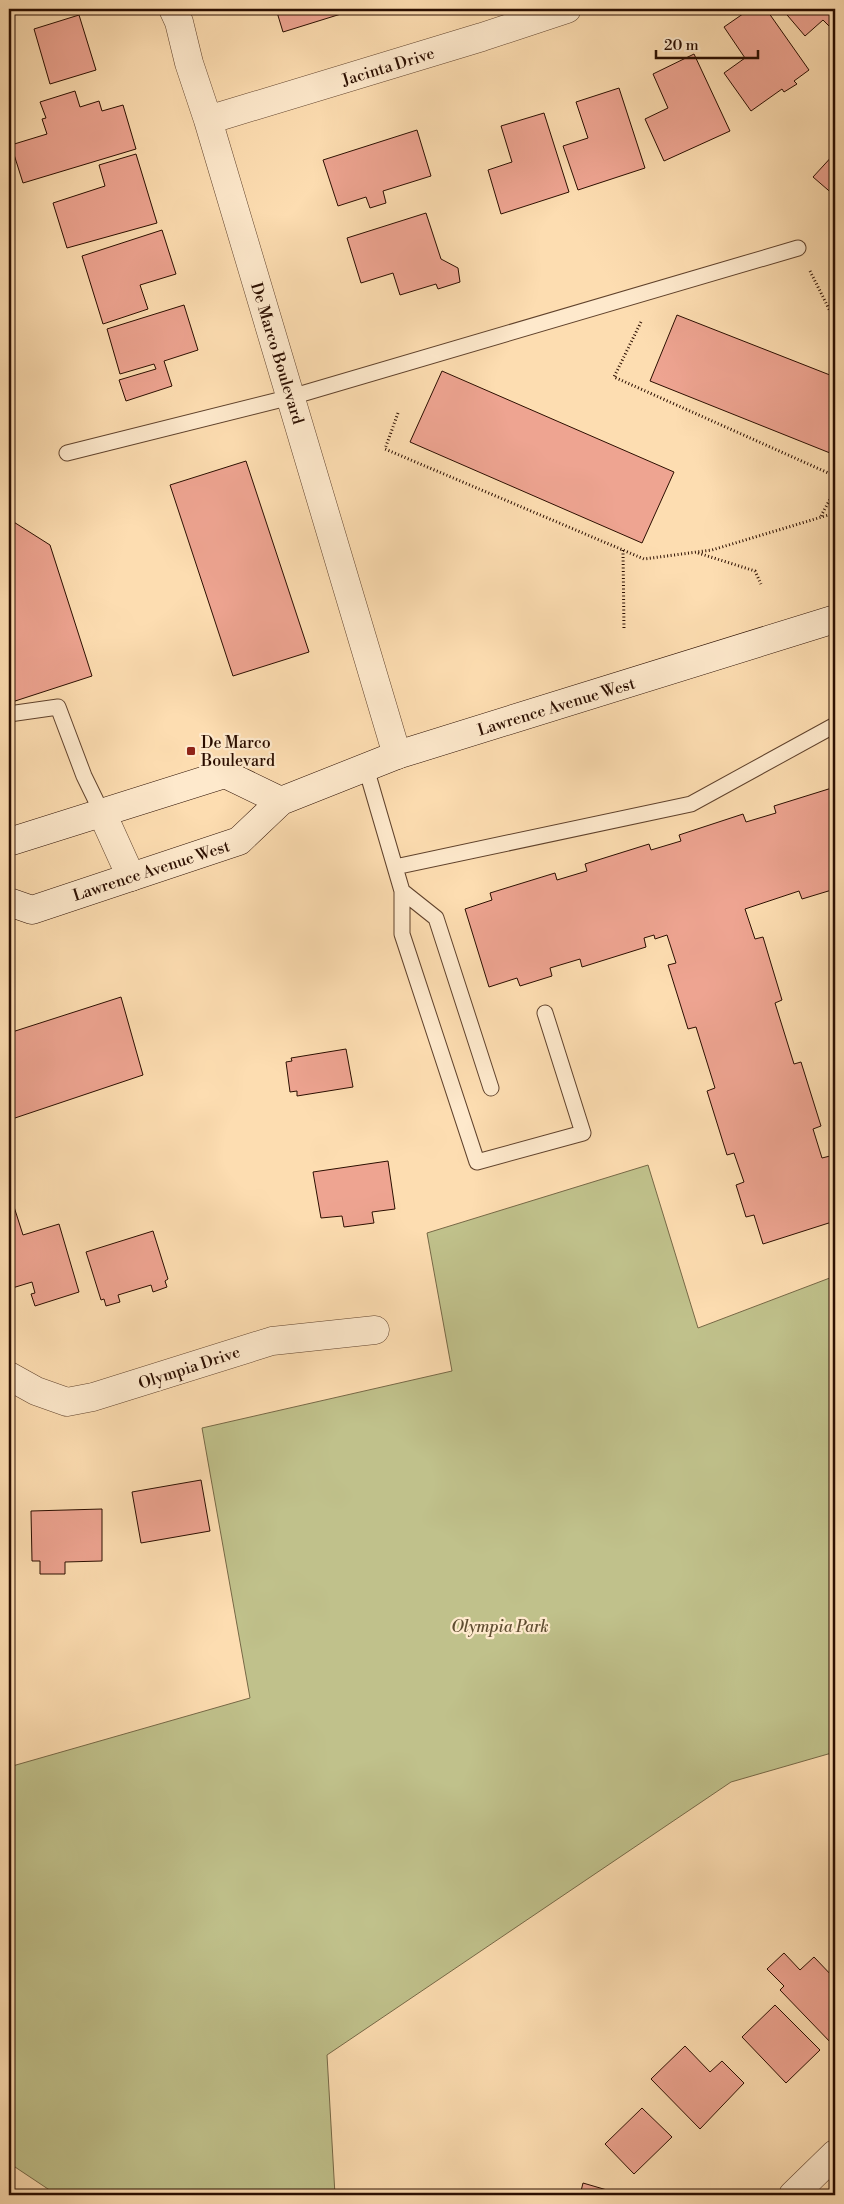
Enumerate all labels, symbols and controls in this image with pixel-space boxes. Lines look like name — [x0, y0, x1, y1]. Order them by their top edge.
scale bar — [656, 28, 759, 60]
text: 20 m — [664, 36, 699, 55]
street label: Jacinta Drive — [339, 43, 437, 91]
street label: De Marco Boulevard — [246, 280, 308, 427]
street label: Lawrence Avenue West — [475, 673, 638, 740]
place label: De Marco Boulevard — [200, 733, 275, 771]
marker: De Marco Boulevard — [185, 745, 197, 757]
street label: Lawrence Avenue West — [70, 836, 233, 906]
street label: Olympia Drive — [136, 1342, 243, 1394]
park label: Olympia Park — [451, 1617, 549, 1637]

